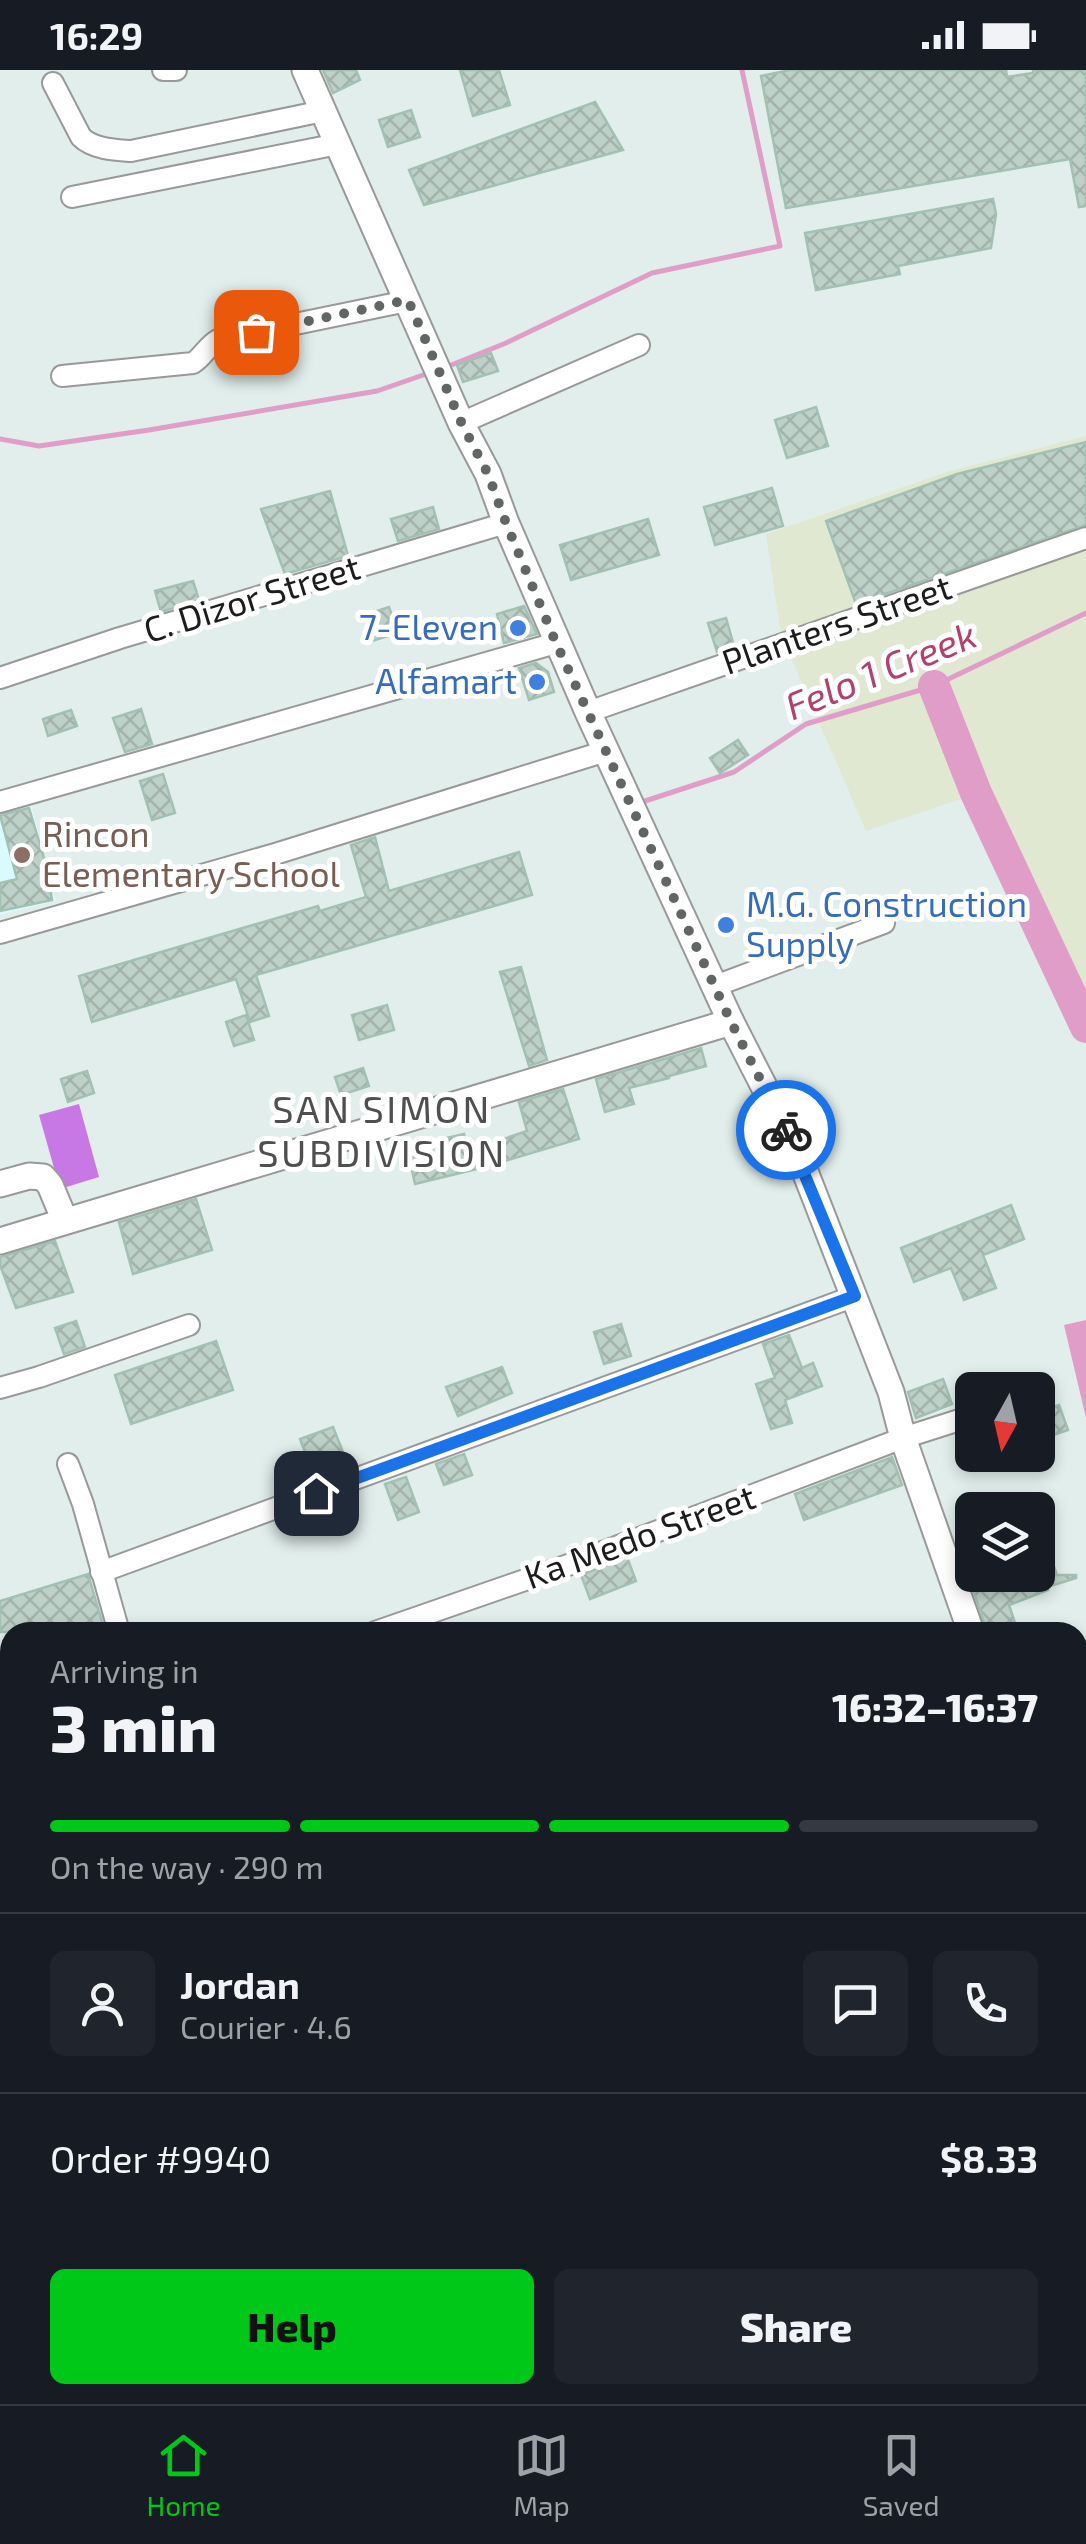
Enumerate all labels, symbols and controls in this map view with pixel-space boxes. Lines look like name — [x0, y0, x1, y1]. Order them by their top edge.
text: 16:29 — [50, 12, 143, 58]
pin — [214, 290, 299, 375]
icon: bag — [229, 305, 284, 360]
street label: C. Dizor Street — [138, 544, 365, 650]
street label: Planters Street — [716, 564, 956, 682]
place label: 7-Eleven — [359, 605, 498, 647]
water label: Felo 1 Creek — [778, 610, 982, 728]
marker: 7-Eleven — [507, 617, 529, 639]
place label: Alfamart — [375, 659, 517, 701]
marker: Alfamart — [526, 671, 548, 693]
place label: Rincon Elementary School — [42, 812, 341, 894]
marker: Rincon Elementary School — [11, 844, 33, 866]
place label: M.G. Construction Supply — [746, 882, 1027, 964]
marker: M.G. Construction Supply — [715, 914, 737, 936]
courier — [736, 1080, 836, 1180]
district label: SAN SIMON SUBDIVISION — [257, 1085, 507, 1175]
icon: bike — [759, 1103, 814, 1158]
north arrow — [955, 1372, 1055, 1472]
map controls — [955, 1372, 1055, 1592]
pin — [274, 1451, 359, 1536]
icon: home — [289, 1466, 344, 1521]
street label: Ka Medo Street — [518, 1474, 760, 1596]
button: layers — [955, 1492, 1055, 1592]
text: Arriving in — [50, 1651, 199, 1689]
text: 16:32–16:37 — [832, 1684, 1038, 1730]
text: 3 min — [50, 1687, 217, 1765]
text: On the way · 290 m — [50, 1847, 324, 1885]
button: person — [50, 1951, 155, 2056]
button: chat — [803, 1951, 908, 2056]
button: phone — [933, 1951, 1038, 2056]
text: Jordan — [180, 1961, 300, 2007]
text: Courier · 4.6 — [180, 2007, 352, 2045]
text: Order #9940 — [50, 2135, 271, 2181]
text: $8.33 — [940, 2135, 1038, 2181]
button: Help — [50, 2269, 534, 2384]
button: Share — [554, 2269, 1038, 2384]
tab: Home — [146, 2428, 221, 2522]
tab: Map — [514, 2428, 570, 2522]
tab: Saved — [863, 2428, 940, 2522]

